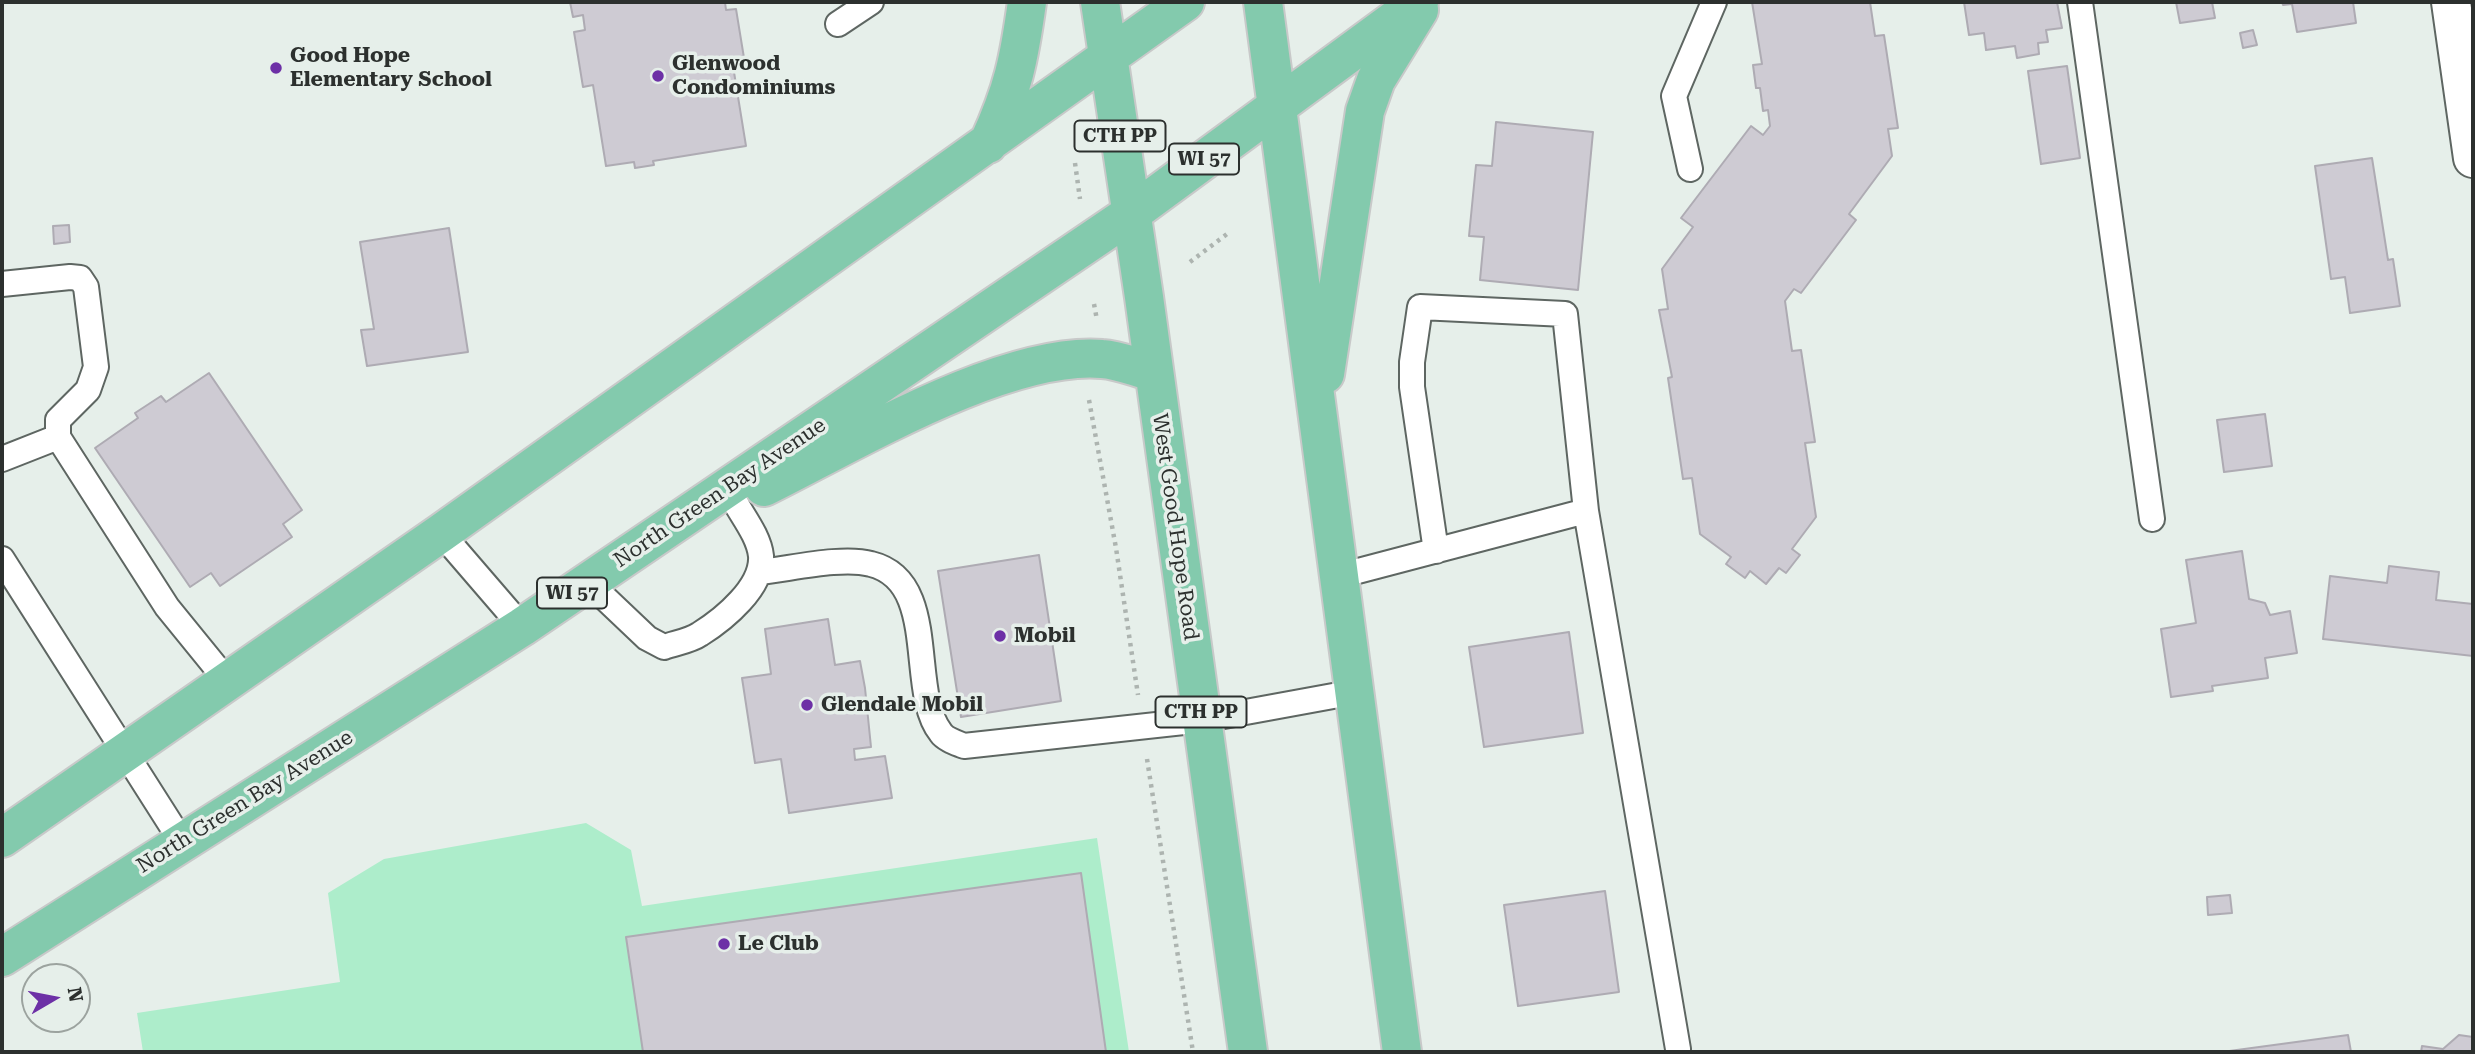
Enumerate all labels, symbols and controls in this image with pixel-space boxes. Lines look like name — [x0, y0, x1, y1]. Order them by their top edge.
place label: Good Hope Elementary School — [290, 43, 492, 93]
place label: Glenwood Condominiums — [672, 51, 835, 101]
marker: Good Hope Elementary School — [268, 60, 284, 76]
marker: Glenwood Condominiums — [650, 68, 666, 84]
road number: CTH PP — [1074, 120, 1166, 152]
road number: WI 57 — [1169, 144, 1239, 174]
street label: West Good Hope Road — [1147, 412, 1203, 642]
street label: North Green Bay Avenue — [609, 413, 831, 573]
road number: WI 57 — [537, 578, 607, 608]
place label: Mobil — [1014, 623, 1076, 649]
marker: Mobil — [992, 628, 1008, 644]
place label: Glendale Mobil — [821, 692, 983, 718]
road number: CTH PP — [1156, 696, 1246, 727]
marker: Glendale Mobil — [799, 697, 815, 713]
street label: North Green Bay Avenue — [132, 725, 358, 879]
place label: Le Club — [738, 931, 819, 957]
marker: Le Club — [716, 936, 732, 952]
north arrow — [21, 963, 91, 1033]
text: N — [63, 985, 88, 1004]

